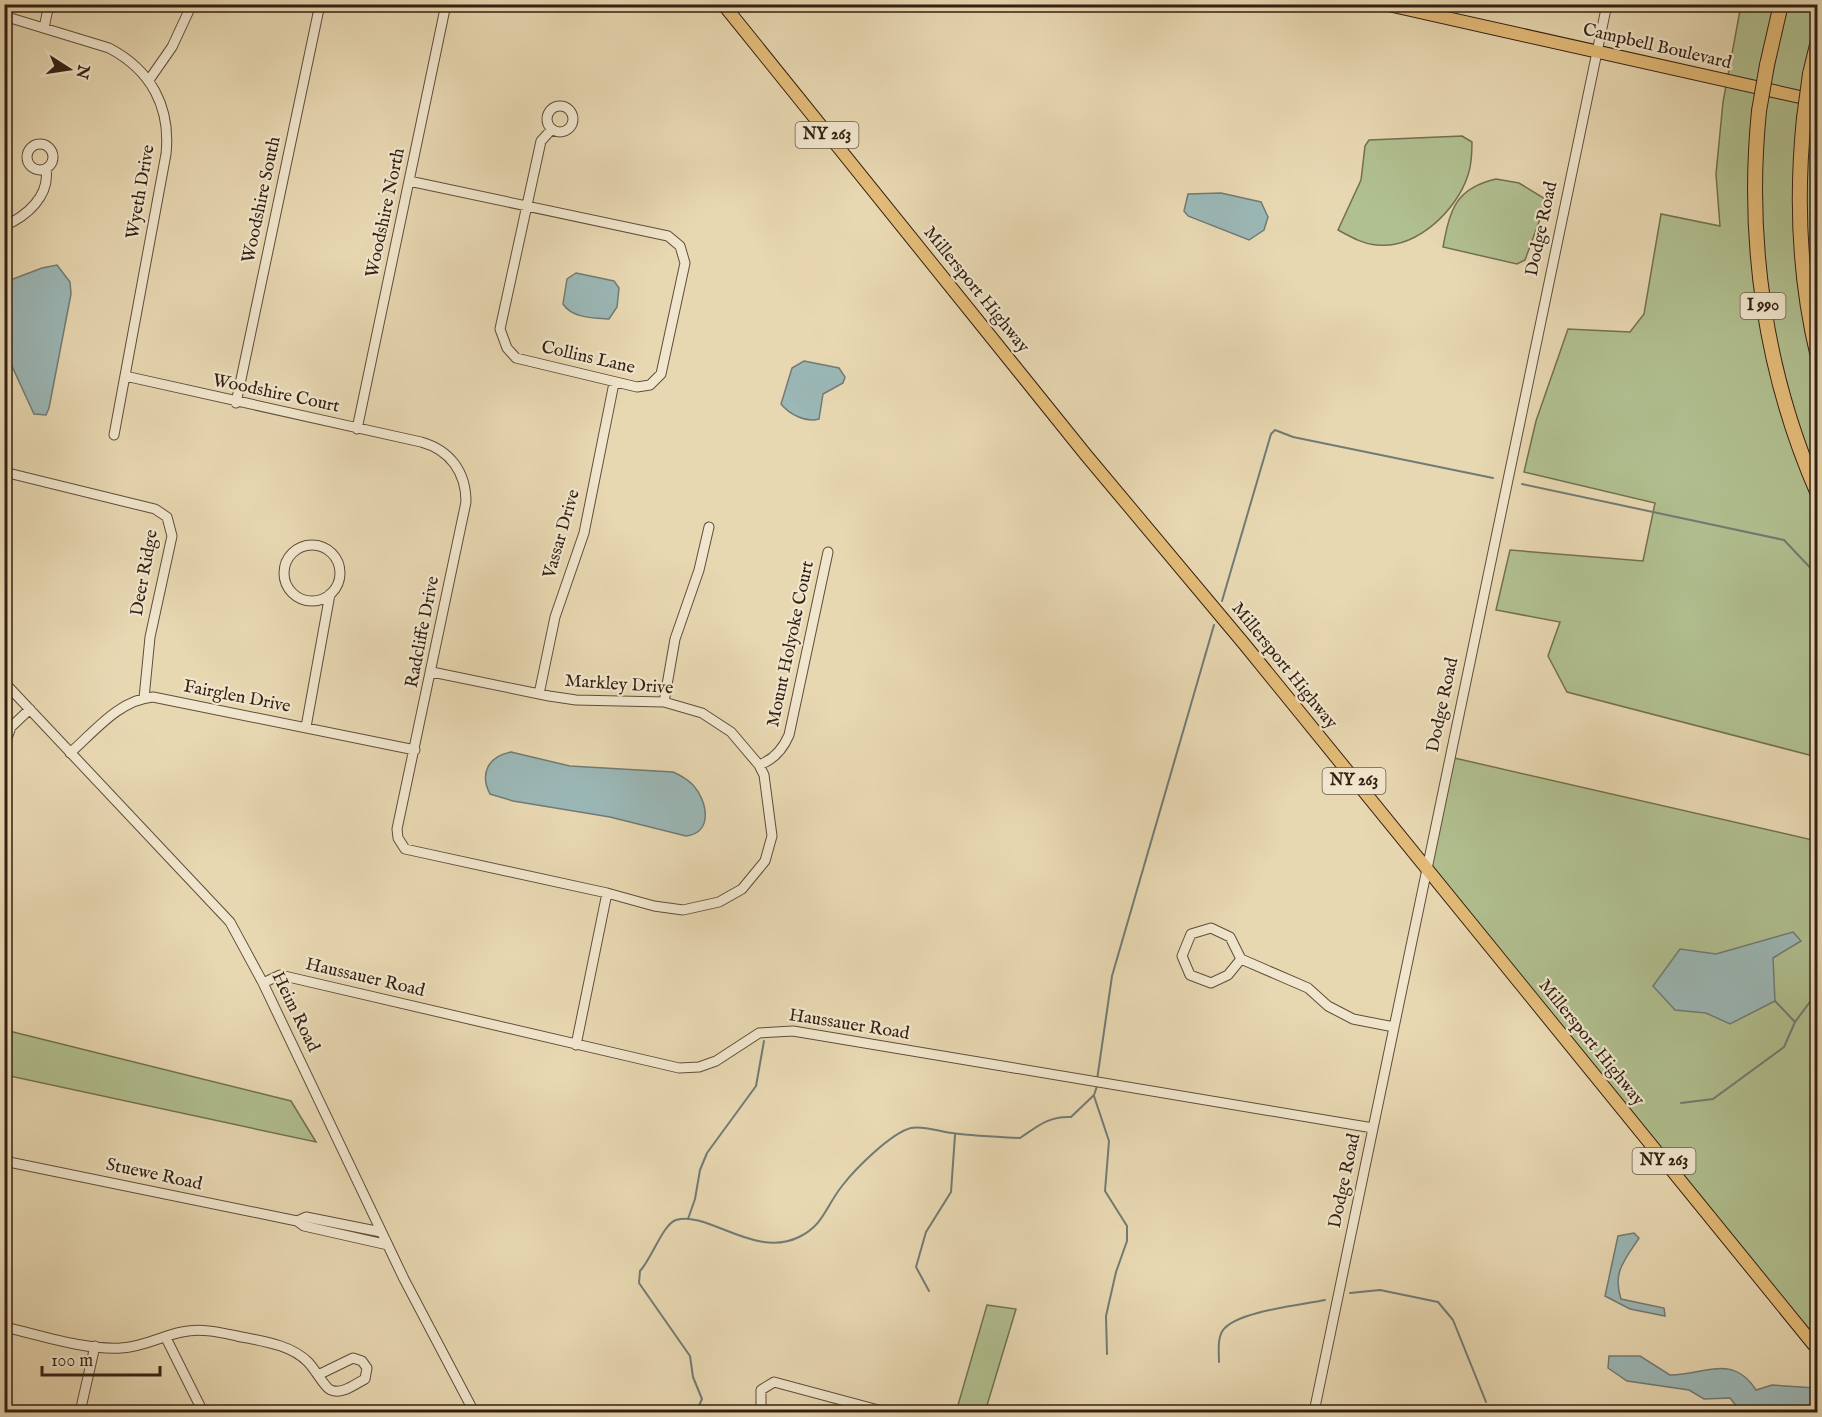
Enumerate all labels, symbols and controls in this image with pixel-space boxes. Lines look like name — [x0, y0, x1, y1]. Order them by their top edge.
street label: Campbell Boulevard — [1580, 19, 1734, 75]
north arrow — [39, 39, 99, 99]
text: N — [70, 62, 93, 81]
road number: NY 263 — [796, 122, 858, 148]
street label: Woodshire South — [237, 134, 287, 265]
street label: Wyeth Drive — [121, 143, 161, 241]
street label: Woodshire North — [361, 146, 411, 280]
street label: Dodge Road — [1521, 179, 1563, 279]
street label: Millersport Highway — [918, 222, 1034, 358]
road number: I 990 — [1740, 293, 1786, 319]
street label: Collins Lane — [539, 336, 637, 380]
street label: Woodshire Court — [210, 369, 342, 419]
street label: Vassar Drive — [538, 487, 586, 582]
street label: Deer Ridge — [126, 528, 164, 618]
street label: Mount Holyoke Court — [762, 559, 820, 729]
street label: Radcliffe Drive — [401, 574, 445, 690]
street label: Millersport Highway — [1226, 598, 1342, 734]
street label: Dodge Road — [1422, 655, 1464, 755]
street label: Markley Drive — [564, 670, 674, 700]
street label: Fairglen Drive — [181, 675, 293, 719]
road number: NY 263 — [1322, 768, 1386, 794]
street label: Haussauer Road — [303, 953, 427, 1003]
street label: Heim Road — [266, 968, 325, 1056]
street label: Millersport Highway — [1533, 975, 1649, 1111]
street label: Haussauer Road — [787, 1004, 911, 1046]
street label: Dodge Road — [1324, 1131, 1366, 1231]
road number: NY 263 — [1632, 1148, 1696, 1174]
street label: Stuewe Road — [104, 1154, 205, 1196]
scale bar — [42, 1339, 160, 1377]
text: 100 m — [51, 1350, 93, 1373]

